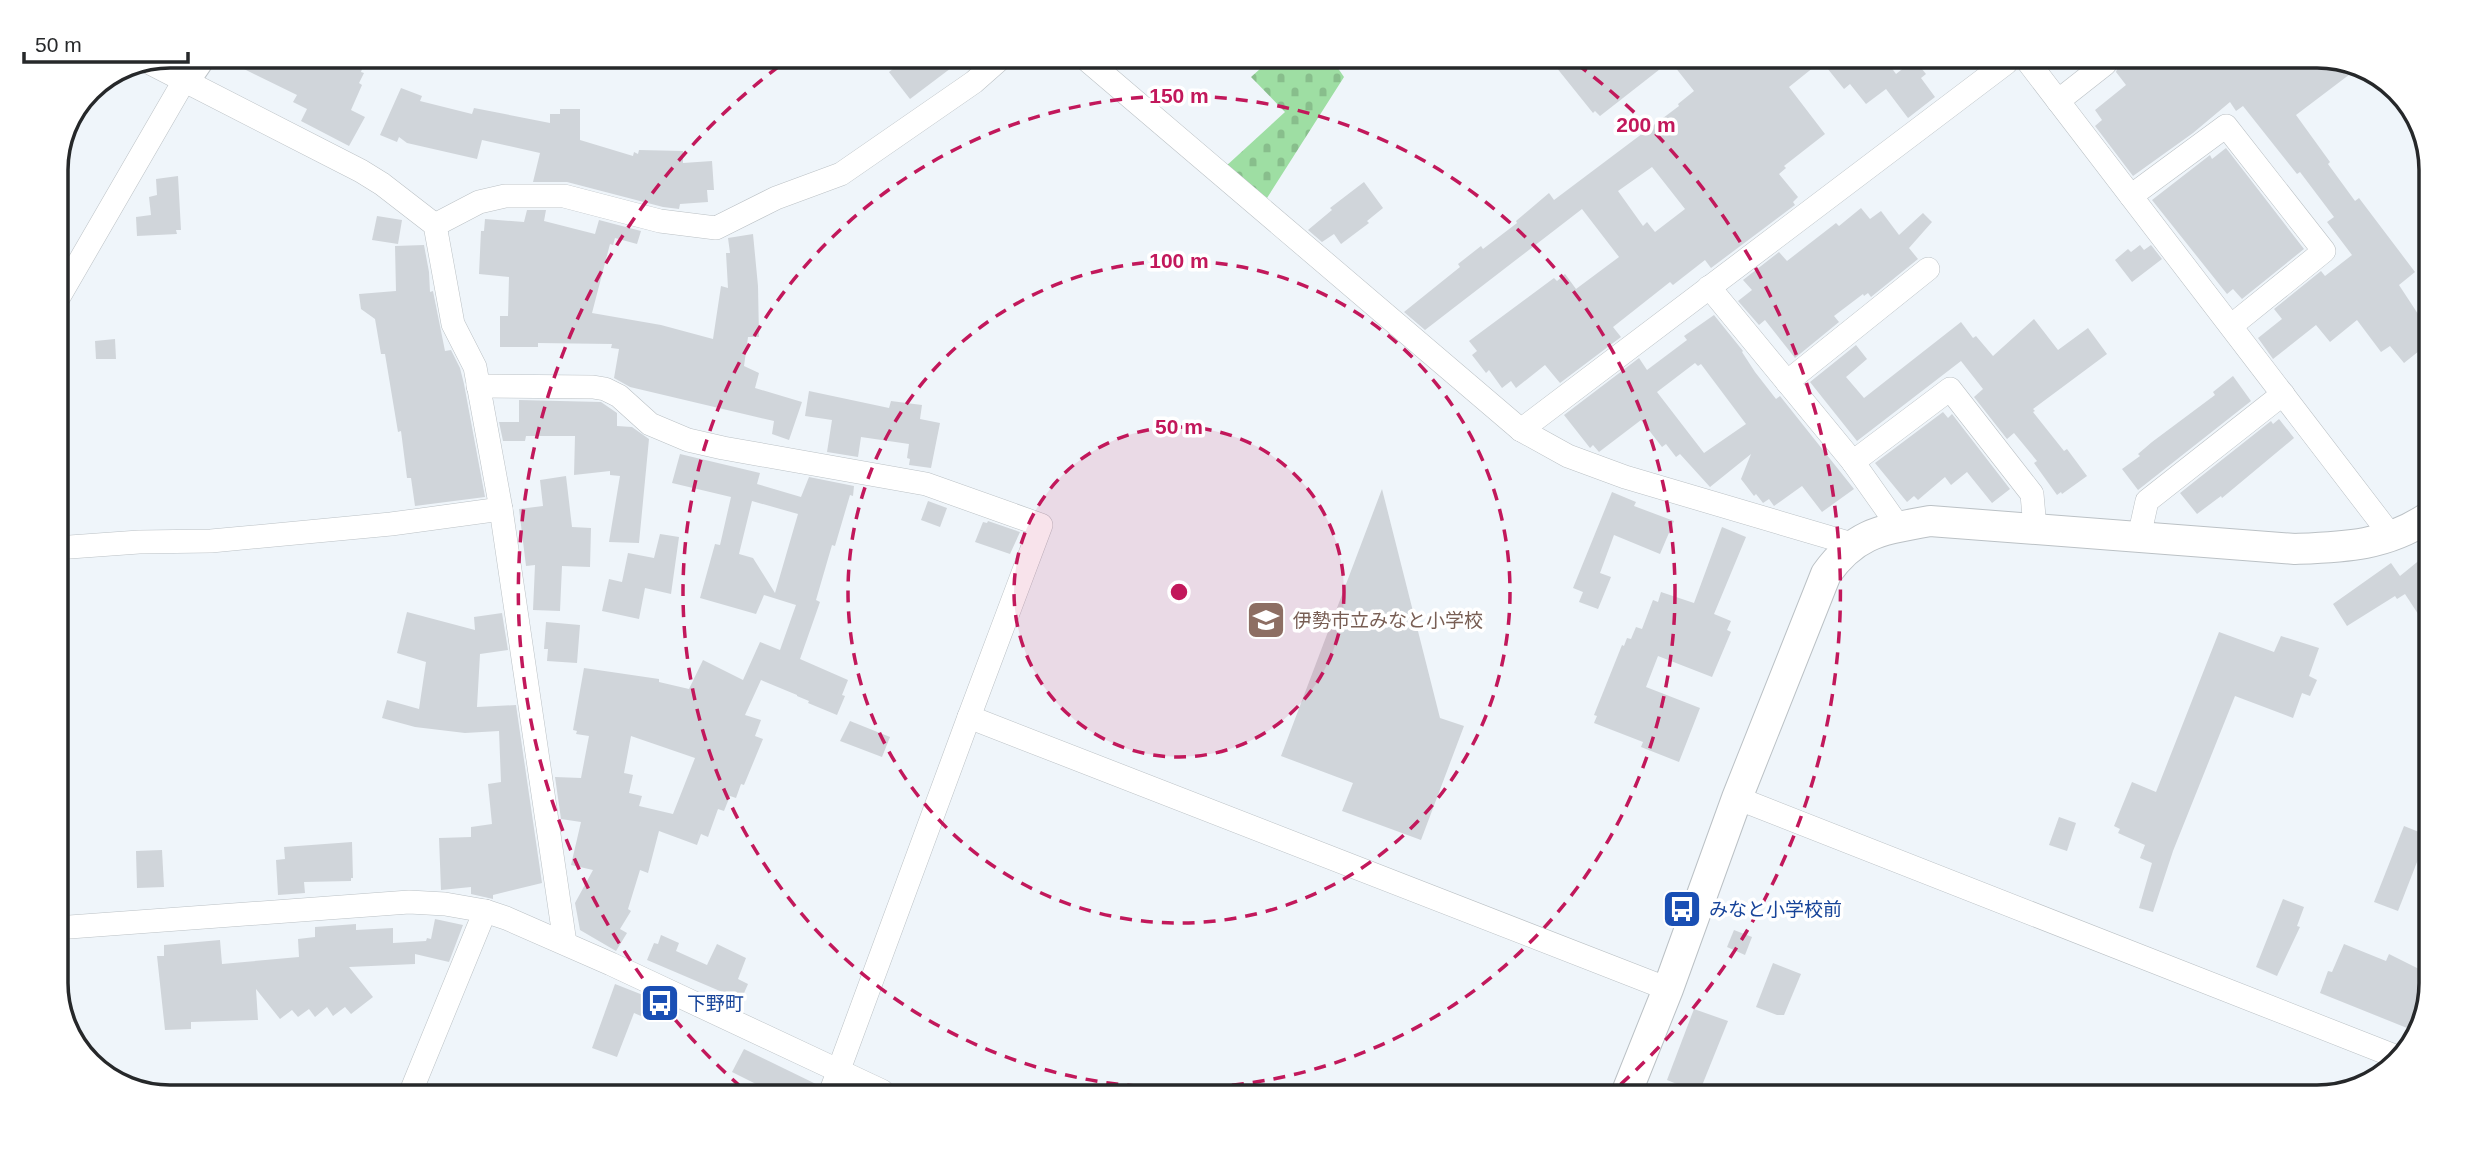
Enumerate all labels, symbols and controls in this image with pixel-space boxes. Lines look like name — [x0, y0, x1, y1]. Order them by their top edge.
scale bar — [24, 21, 189, 65]
text: 50 m — [35, 33, 82, 56]
text: 150 m — [1149, 84, 1209, 107]
text: 200 m — [1616, 113, 1676, 136]
text: 100 m — [1149, 249, 1209, 272]
text: 50 m — [1155, 415, 1203, 438]
centre of rings — [1167, 580, 1191, 604]
school or university icon: 伊勢市立みなと小学校 — [1245, 599, 1287, 641]
place label: 伊勢市立みなと小学校 — [1293, 610, 1483, 631]
bus stop icon: みなと小学校前 — [1661, 888, 1703, 930]
place label: みなと小学校前 — [1709, 899, 1842, 920]
bus stop icon: 下野町 — [639, 982, 681, 1024]
place label: 下野町 — [687, 993, 744, 1014]

